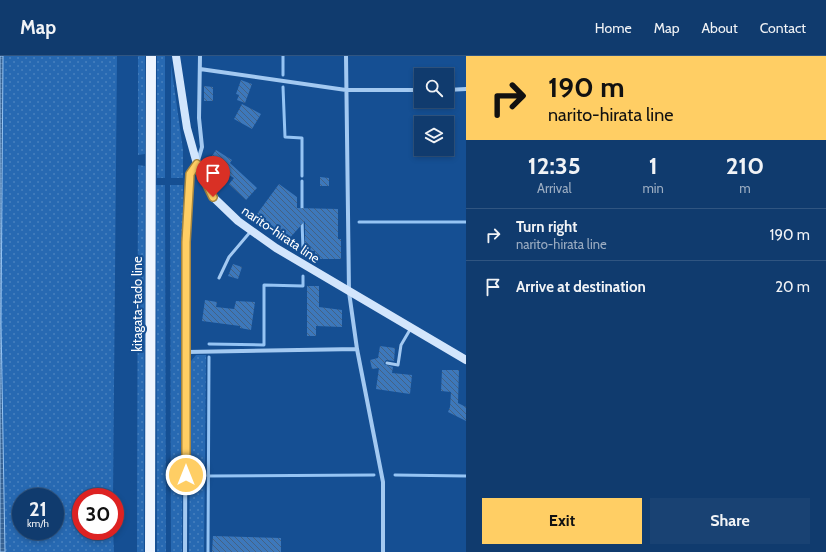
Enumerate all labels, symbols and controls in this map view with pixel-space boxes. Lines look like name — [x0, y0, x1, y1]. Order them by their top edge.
text: Map — [20, 16, 56, 39]
text: Home — [595, 19, 632, 37]
text: Map — [654, 19, 679, 37]
text: About — [701, 19, 738, 37]
text: Contact — [760, 19, 806, 37]
map controls — [414, 68, 454, 156]
button: search — [414, 68, 454, 108]
text: 190 m — [548, 70, 624, 104]
icon: right — [482, 72, 534, 124]
text: narito-hirata line — [548, 104, 673, 126]
button: layers — [414, 116, 454, 156]
text: 12:35 — [528, 151, 581, 180]
text: 1 — [649, 151, 658, 180]
text: 210 — [726, 151, 764, 180]
pin — [196, 156, 230, 197]
icon: arrive — [202, 162, 224, 184]
text: Arrival — [537, 180, 571, 196]
text: min — [642, 180, 664, 196]
text: m — [739, 180, 751, 196]
street label: narito-hirata line — [239, 202, 323, 266]
text: Turn right — [516, 218, 577, 236]
icon: right — [482, 224, 504, 246]
text: 190 m — [770, 226, 810, 244]
text: narito-hirata line — [516, 236, 607, 252]
street label: kitagata-tado line — [129, 256, 145, 352]
icon: arrive — [482, 276, 504, 298]
text: Arrive at destination — [516, 278, 646, 296]
text: 20 m — [775, 278, 810, 296]
position arrow — [165, 454, 207, 496]
speed limit sign: 30 — [72, 488, 124, 540]
text: 21 — [29, 497, 47, 521]
button: Exit — [482, 498, 642, 544]
button: Share — [650, 498, 810, 544]
text: km/h — [27, 517, 49, 530]

